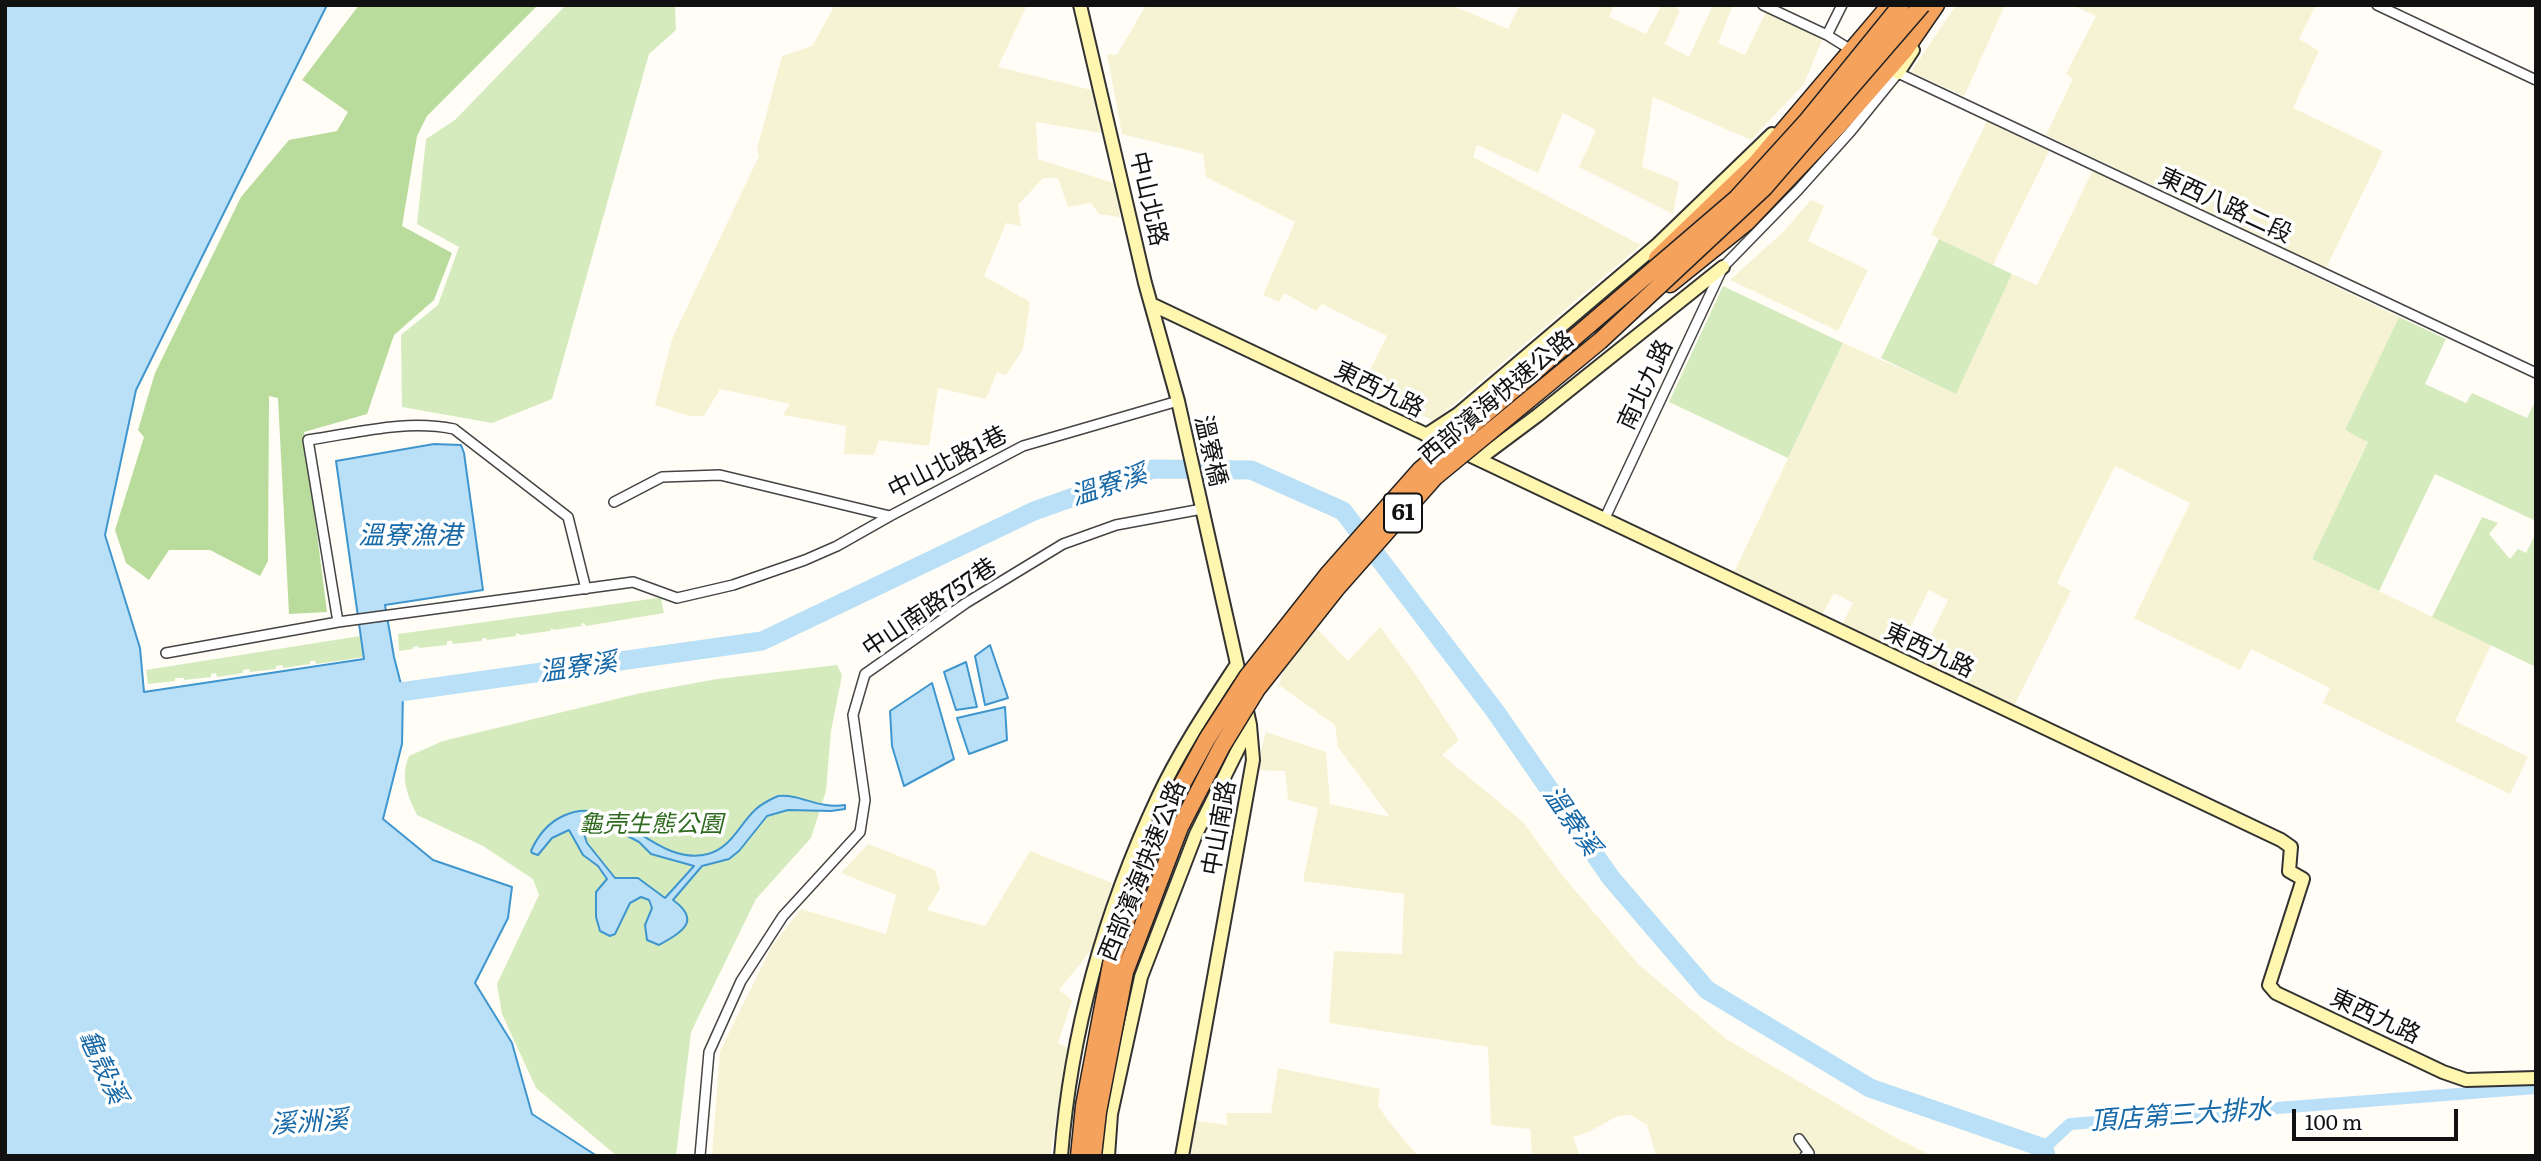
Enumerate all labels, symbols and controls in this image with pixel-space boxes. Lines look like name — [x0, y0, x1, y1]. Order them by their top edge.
street label: 中山北路 — [1123, 149, 1173, 249]
street label: 東西八路二段 — [2154, 163, 2296, 249]
street label: 西部濱海快速公路 — [1414, 325, 1580, 471]
street label: 南北九路 — [1613, 335, 1679, 435]
street label: 東西九路 — [1330, 356, 1428, 424]
street label: 溫寮橋 — [1188, 413, 1232, 489]
street label: 中山北路1巷 — [884, 421, 1012, 505]
water label: 溫寮溪 — [1067, 459, 1151, 513]
road number: 61 — [1384, 494, 1422, 533]
water label: 溫寮漁港 — [358, 520, 462, 552]
street label: 中山南路757巷 — [857, 552, 1003, 664]
street label: 東西九路 — [1879, 618, 1979, 684]
water label: 溫寮溪 — [537, 647, 619, 689]
street label: 西部濱海快速公路 — [1094, 777, 1192, 965]
street label: 中山南路 — [1197, 778, 1243, 878]
water label: 溫寮溪 — [1536, 780, 1606, 862]
park label: 龜壳生態公園 — [579, 811, 723, 839]
street label: 東西九路 — [2325, 984, 2425, 1050]
water label: 龜殼溪 — [71, 1025, 133, 1109]
water label: 頂店第三大排水 — [2089, 1094, 2273, 1138]
scale bar — [2296, 1094, 2462, 1138]
water label: 溪洲溪 — [269, 1105, 349, 1141]
text: 100 m — [2305, 1105, 2362, 1136]

